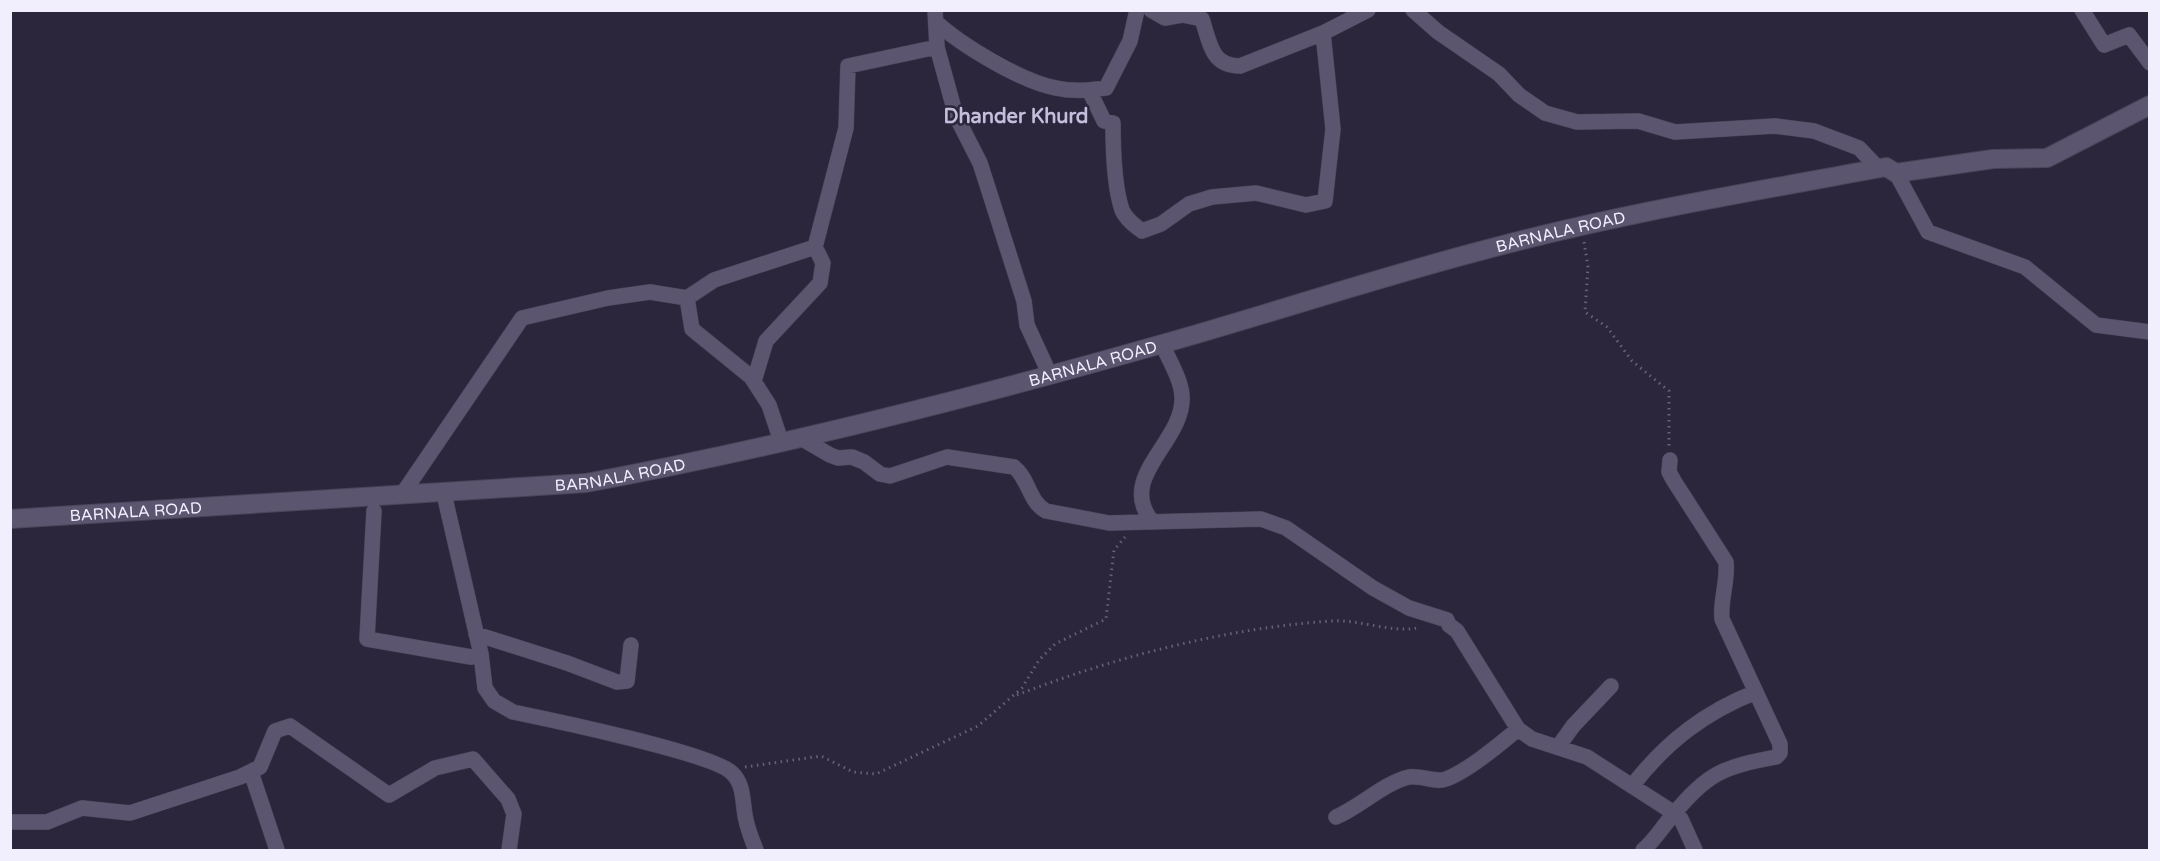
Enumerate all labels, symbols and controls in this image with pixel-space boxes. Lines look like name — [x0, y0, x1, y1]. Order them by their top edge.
district label: Dhander Khurd — [944, 105, 1088, 129]
street label: BARNALA ROAD — [1494, 208, 1627, 257]
street label: BARNALA ROAD — [1027, 337, 1160, 391]
street label: BARNALA ROAD — [554, 455, 687, 496]
street label: BARNALA ROAD — [69, 498, 203, 526]

